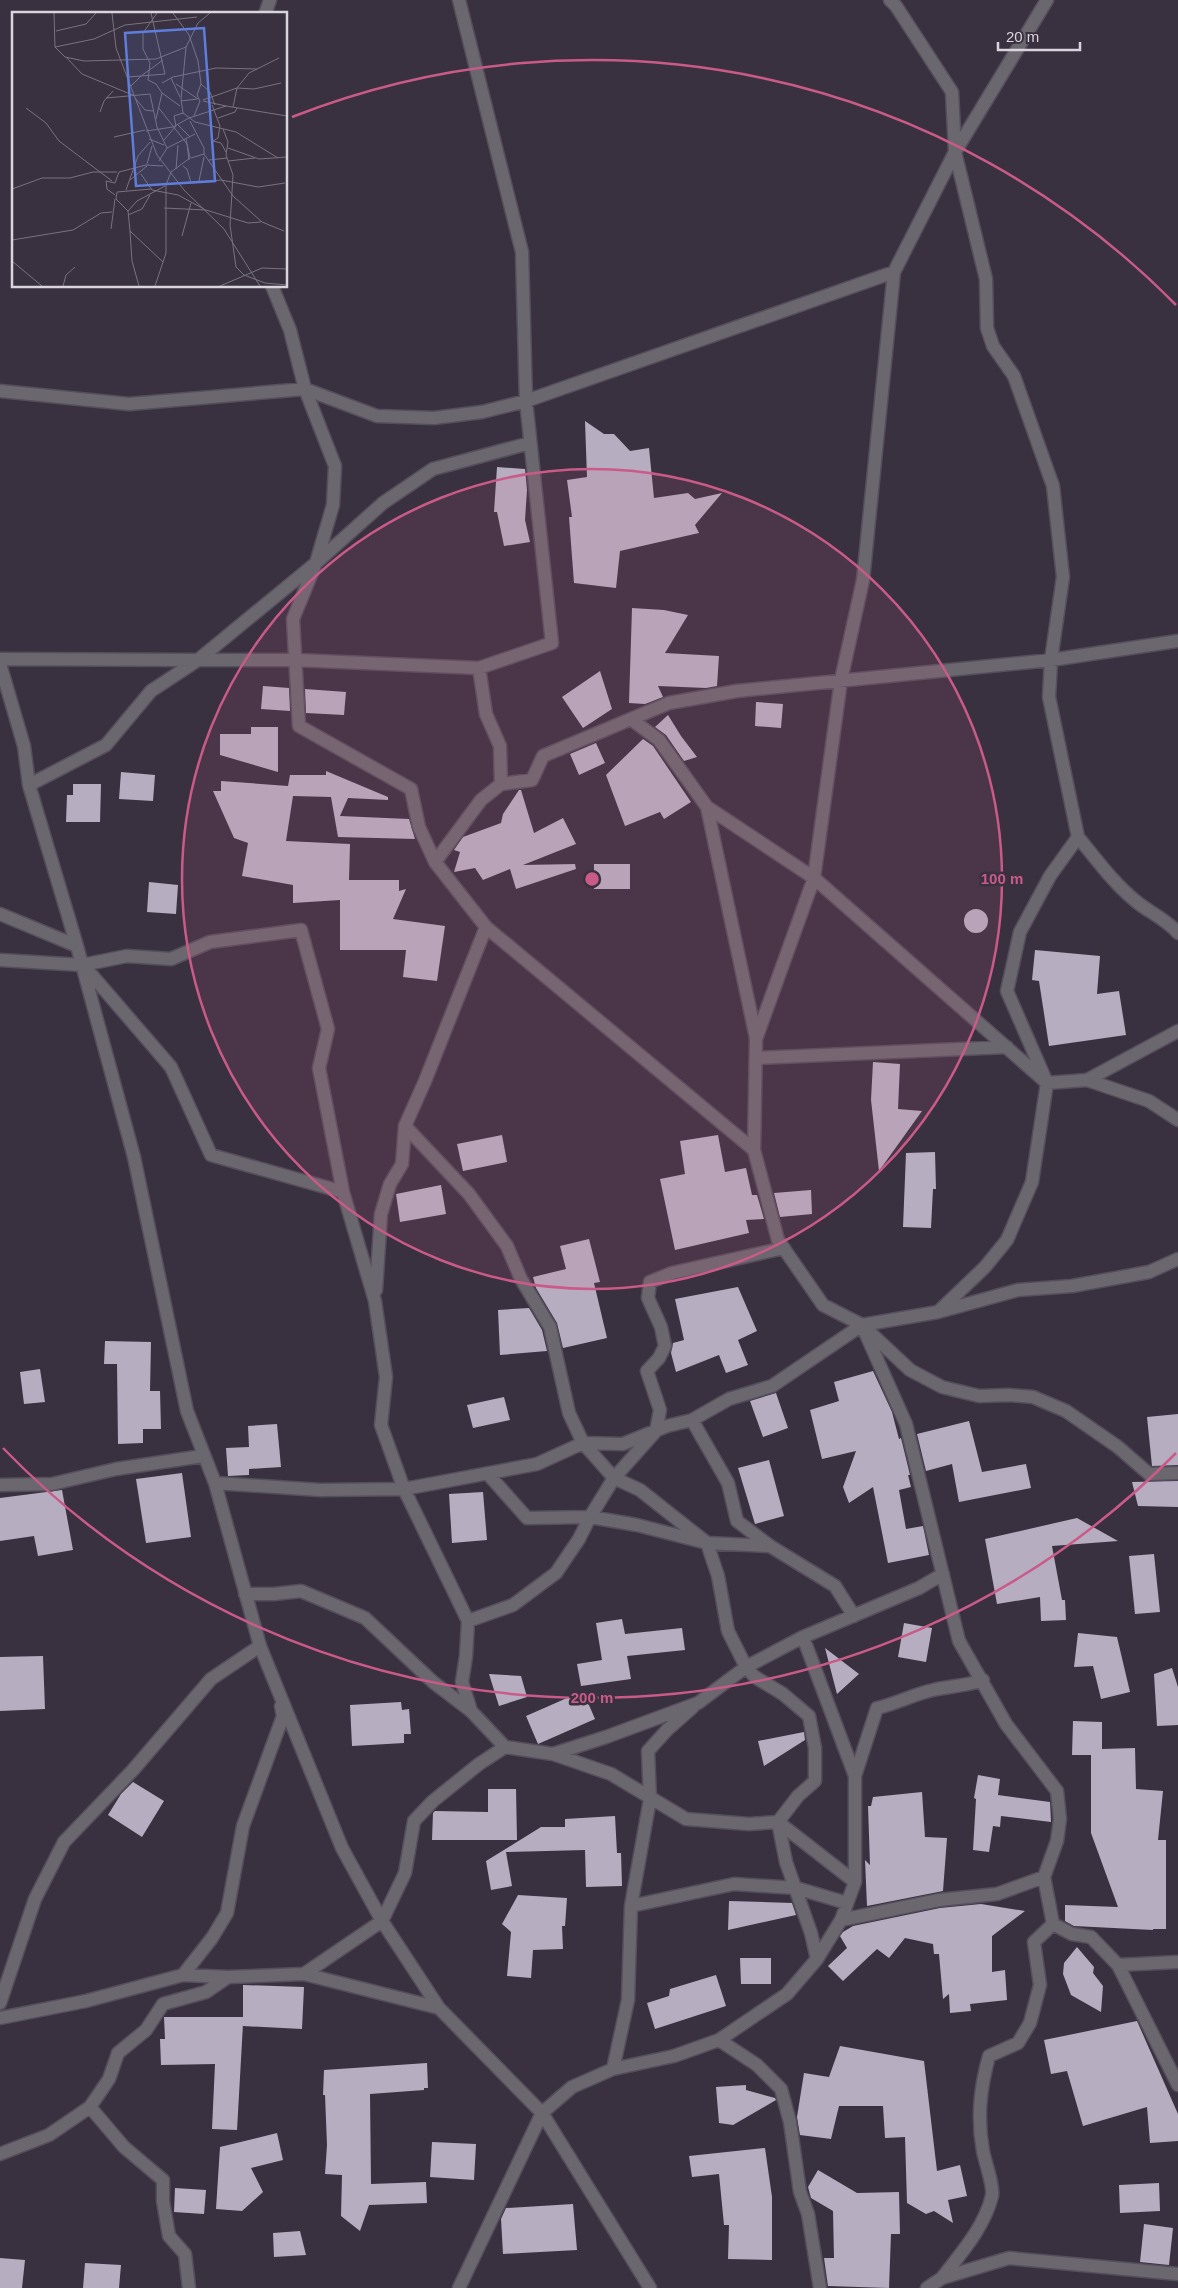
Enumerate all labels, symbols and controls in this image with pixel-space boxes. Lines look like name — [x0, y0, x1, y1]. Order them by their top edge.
inset map — [12, 12, 288, 288]
scale bar — [998, 20, 1080, 52]
text: 20 m — [1006, 28, 1039, 45]
centre of rings — [583, 870, 601, 888]
text: 100 m — [981, 870, 1023, 887]
text: 200 m — [571, 1689, 613, 1706]

